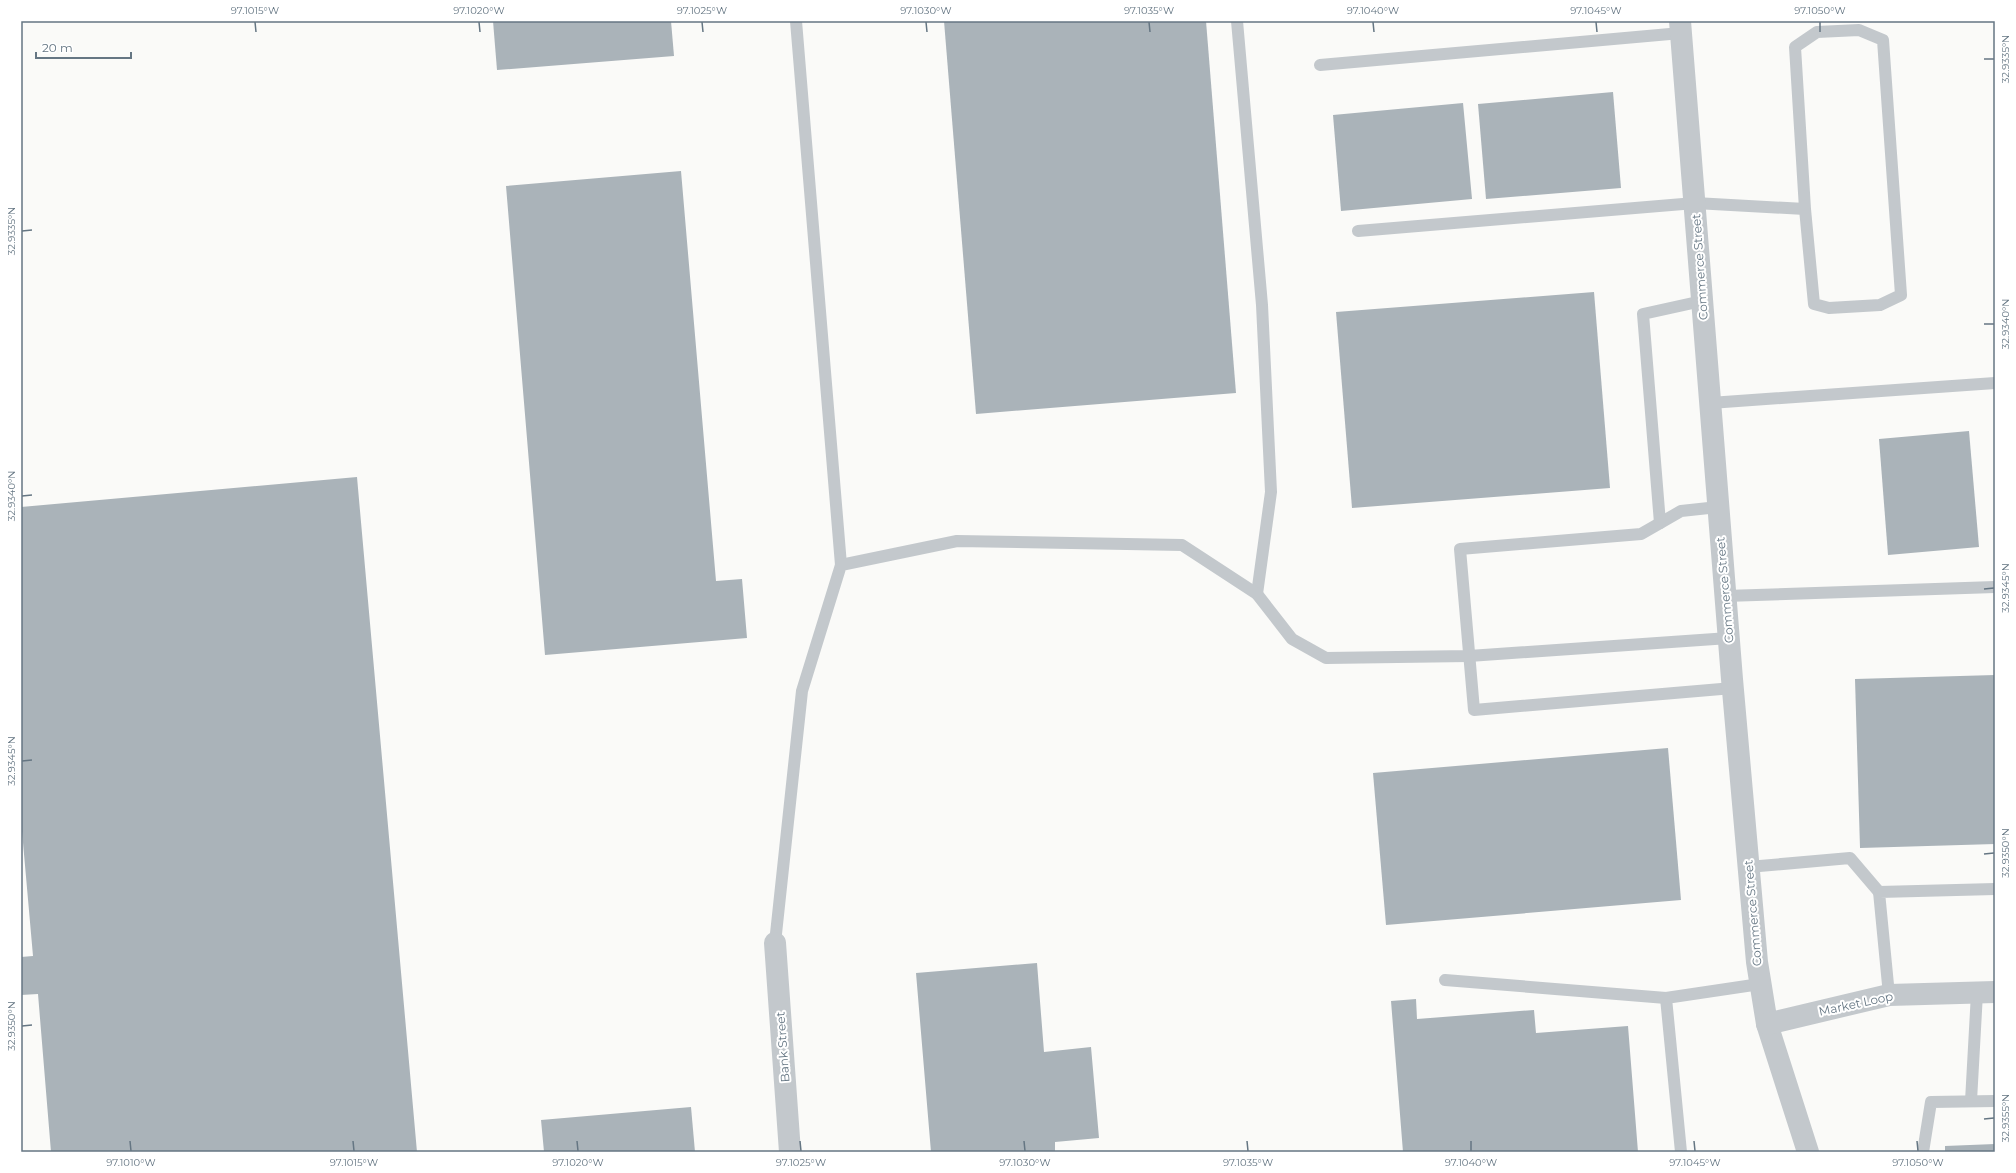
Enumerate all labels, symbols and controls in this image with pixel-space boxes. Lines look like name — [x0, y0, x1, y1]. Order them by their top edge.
text: 97.1015°W — [231, 4, 279, 17]
text: 97.1020°W — [453, 4, 505, 17]
text: 97.1025°W — [677, 4, 727, 17]
text: 97.1030°W — [900, 4, 952, 17]
text: 97.1035°W — [1124, 4, 1174, 17]
text: 97.1040°W — [1347, 4, 1399, 17]
text: 97.1045°W — [1570, 4, 1622, 17]
text: 97.1050°W — [1794, 4, 1846, 17]
scale bar — [36, 34, 131, 60]
text: 32.9335°N — [1999, 35, 2012, 83]
text: 20 m — [42, 40, 73, 55]
text: 32.9335°N — [5, 207, 18, 255]
street label: Commerce Street — [1688, 213, 1711, 321]
text: 32.9340°N — [1999, 299, 2012, 349]
text: 32.9340°N — [5, 471, 18, 521]
street label: Commerce Street — [1712, 536, 1737, 644]
text: 32.9345°N — [1999, 563, 2012, 613]
text: 32.9345°N — [5, 736, 18, 786]
text: 32.9350°N — [1999, 828, 2012, 878]
street label: Commerce Street — [1740, 859, 1765, 967]
street label: Market Loop — [1817, 988, 1894, 1019]
text: 32.9350°N — [5, 1001, 18, 1051]
street label: Bank Street — [773, 1011, 792, 1083]
text: 32.9355°N — [1999, 1094, 2012, 1142]
text: 97.1010°W — [106, 1156, 156, 1169]
text: 97.1015°W — [330, 1156, 378, 1169]
text: 97.1020°W — [552, 1156, 604, 1169]
text: 97.1025°W — [776, 1156, 826, 1169]
text: 97.1030°W — [999, 1156, 1051, 1169]
text: 97.1035°W — [1223, 1156, 1273, 1169]
text: 97.1040°W — [1445, 1156, 1497, 1169]
text: 97.1045°W — [1669, 1156, 1721, 1169]
text: 97.1050°W — [1892, 1156, 1944, 1169]

